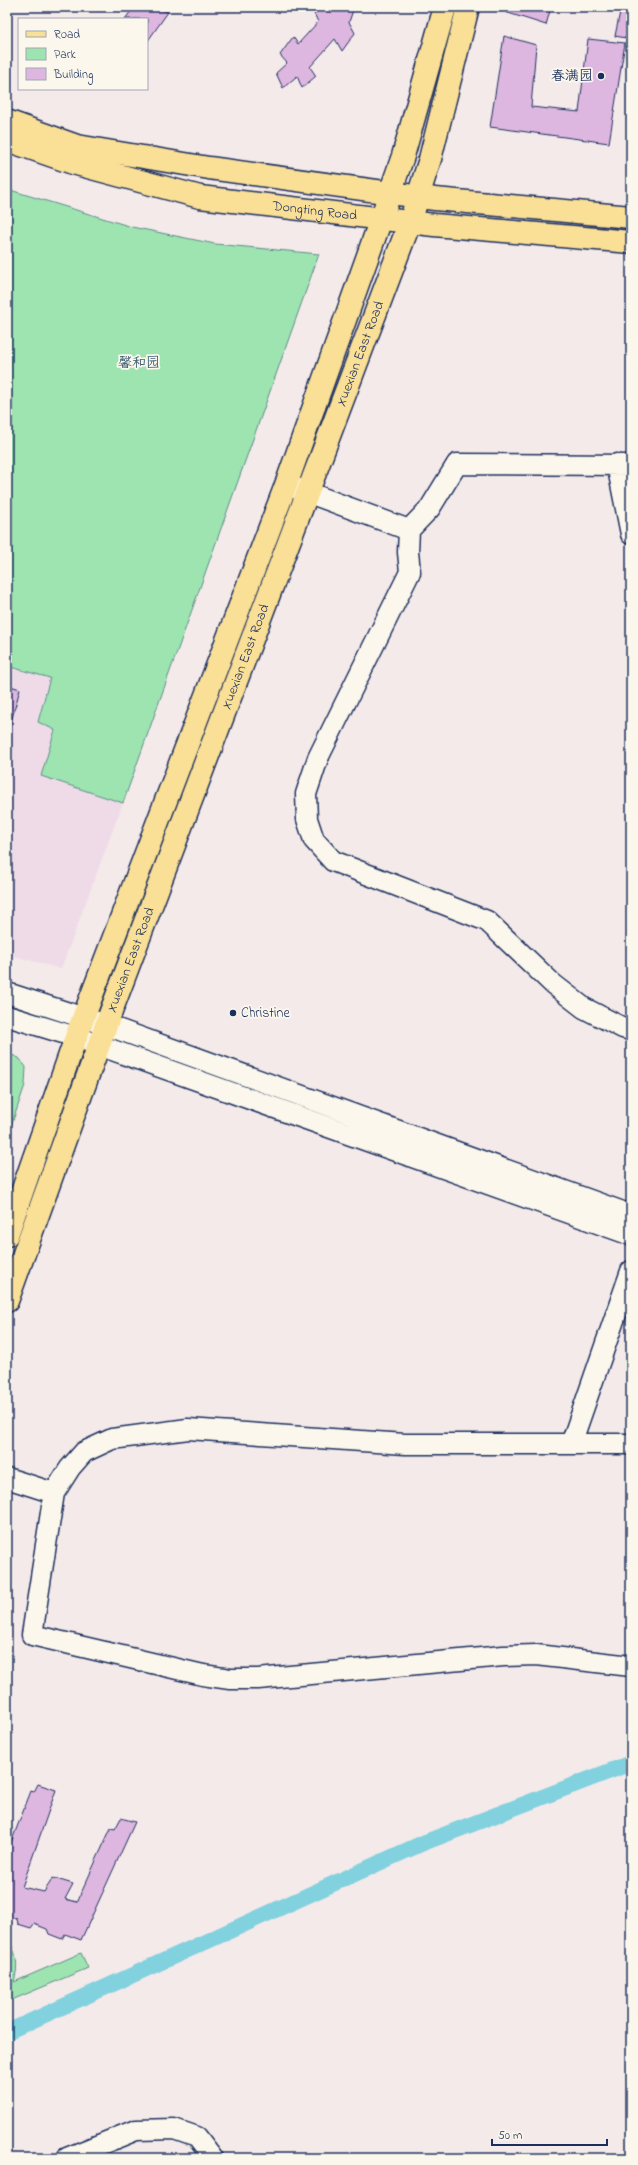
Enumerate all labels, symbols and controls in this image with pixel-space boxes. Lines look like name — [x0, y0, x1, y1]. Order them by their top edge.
legend — [18, 18, 148, 90]
text: Road — [54, 26, 80, 44]
text: Park — [54, 46, 76, 64]
text: Building — [53, 66, 93, 85]
place label: 春满园 — [551, 66, 593, 87]
marker: 春满园 — [596, 71, 606, 81]
street label: Dongting Road — [270, 195, 358, 226]
street label: Xuexian East Road — [331, 298, 390, 409]
park label: 馨和园 — [118, 353, 160, 374]
street label: Xuexian East Road — [216, 601, 275, 712]
street label: Xuexian East Road — [101, 904, 160, 1015]
place label: Christine — [241, 1003, 290, 1024]
marker: Christine — [228, 1008, 238, 1018]
scale bar — [492, 2121, 607, 2147]
text: 50 m — [498, 2127, 522, 2145]

